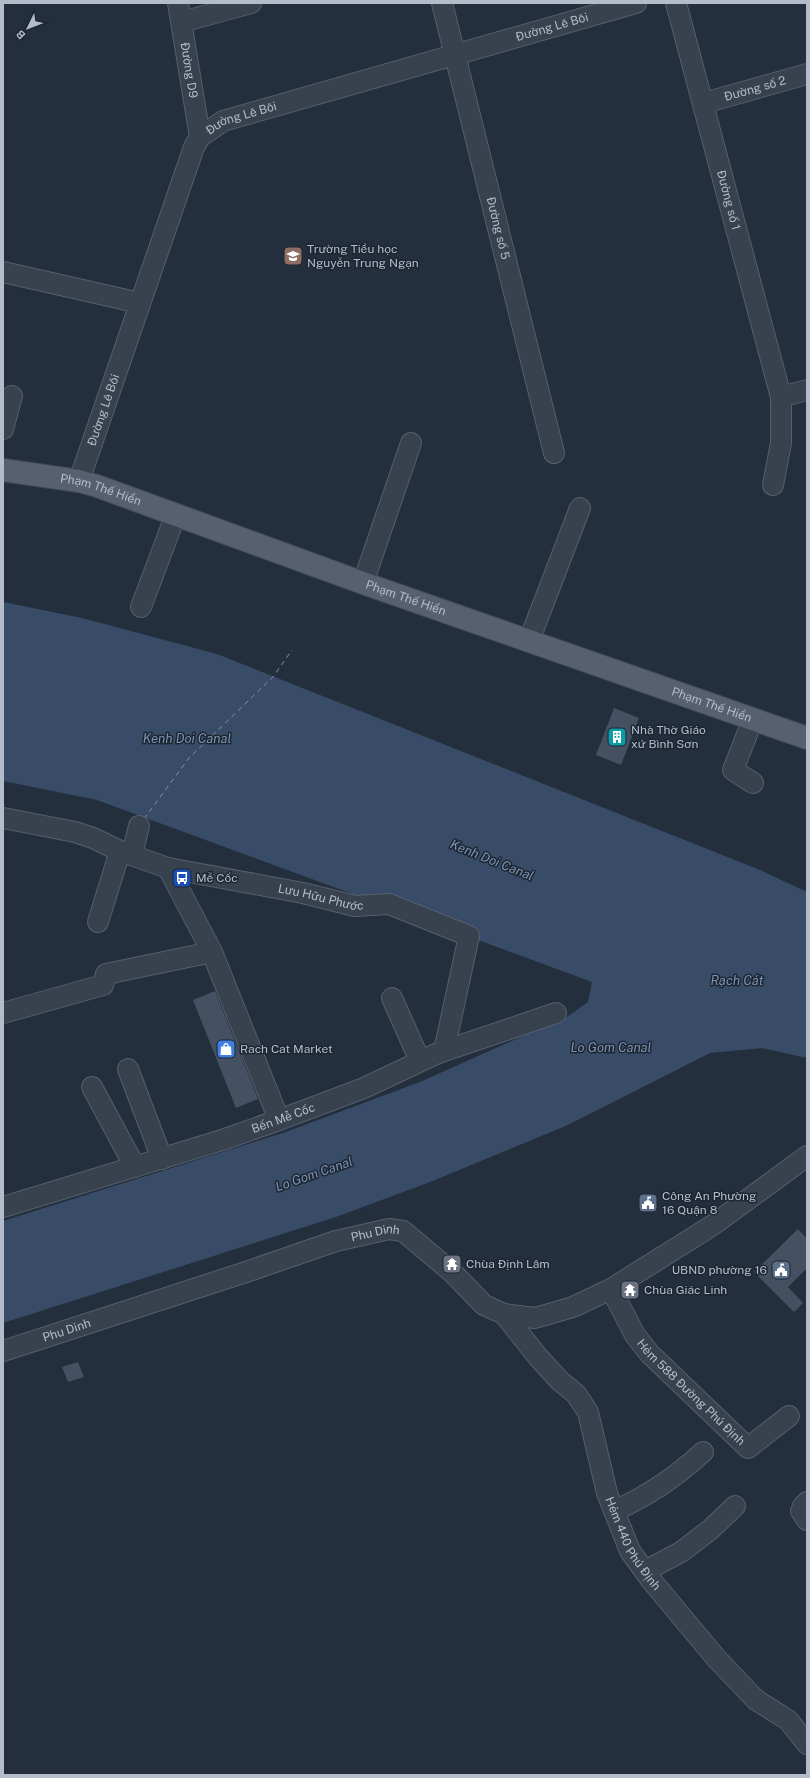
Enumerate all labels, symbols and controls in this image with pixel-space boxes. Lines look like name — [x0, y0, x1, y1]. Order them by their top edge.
north arrow — [8, 8, 48, 48]
street label: Đường Lê Bôi — [514, 10, 590, 44]
text: B — [13, 28, 28, 42]
street label: Đường D9 — [178, 41, 200, 99]
street label: Đường số 2 — [723, 73, 787, 104]
street label: Đường Lê Bôi — [203, 99, 278, 138]
street label: Đường số 1 — [714, 169, 743, 232]
street label: Đường số 5 — [484, 195, 513, 261]
place label: Trường Tiểu học Nguyễn Trung Ngạn — [307, 242, 419, 270]
school or university icon: Trường Tiểu học Nguyễn Trung Ngạn — [282, 245, 304, 267]
street label: Đường Lê Bôi — [85, 372, 122, 448]
street label: Phạm Thế Hiển — [59, 471, 143, 509]
street label: Phạm Thế Hiển — [364, 577, 448, 618]
street label: Phạm Thế Hiển — [670, 684, 754, 725]
place label: Nhà Thờ Giáo xứ Bình Sơn — [631, 723, 706, 751]
building icon: Nhà Thờ Giáo xứ Bình Sơn — [606, 726, 628, 748]
water label: Kenh Doi Canal — [143, 731, 231, 746]
water label: Kenh Doi Canal — [448, 836, 536, 884]
bus stop icon: Mễ Cốc — [171, 867, 193, 889]
place label: Mễ Cốc — [196, 871, 238, 885]
street label: Lưu Hữu Phước — [277, 882, 364, 914]
water label: Rạch Cát — [710, 973, 764, 988]
shop icon: Rach Cat Market — [215, 1038, 237, 1060]
water label: Lo Gom Canal — [571, 1040, 652, 1055]
place label: Rach Cat Market — [240, 1042, 333, 1056]
street label: Bến Mễ Cốc — [250, 1100, 317, 1136]
water label: Lo Gom Canal — [273, 1154, 355, 1194]
place label: Công An Phường 16 Quận 8 — [662, 1189, 756, 1217]
public building icon: Công An Phường 16 Quận 8 — [637, 1192, 659, 1214]
street label: Phu Dinh — [350, 1222, 401, 1244]
temple icon: Chùa Định Lâm — [441, 1253, 463, 1275]
place label: Chùa Định Lâm — [466, 1257, 550, 1271]
public building icon: UBND phường 16 — [770, 1259, 792, 1281]
place label: UBND phường 16 — [672, 1263, 767, 1277]
temple icon: Chùa Giác Linh — [619, 1279, 641, 1301]
place label: Chùa Giác Linh — [644, 1283, 727, 1297]
street label: Phu Dinh — [41, 1316, 93, 1345]
street label: Hẻm 588 Đường Phú Định — [634, 1336, 748, 1448]
street label: Hẻm 440 Phú Định — [602, 1495, 664, 1593]

